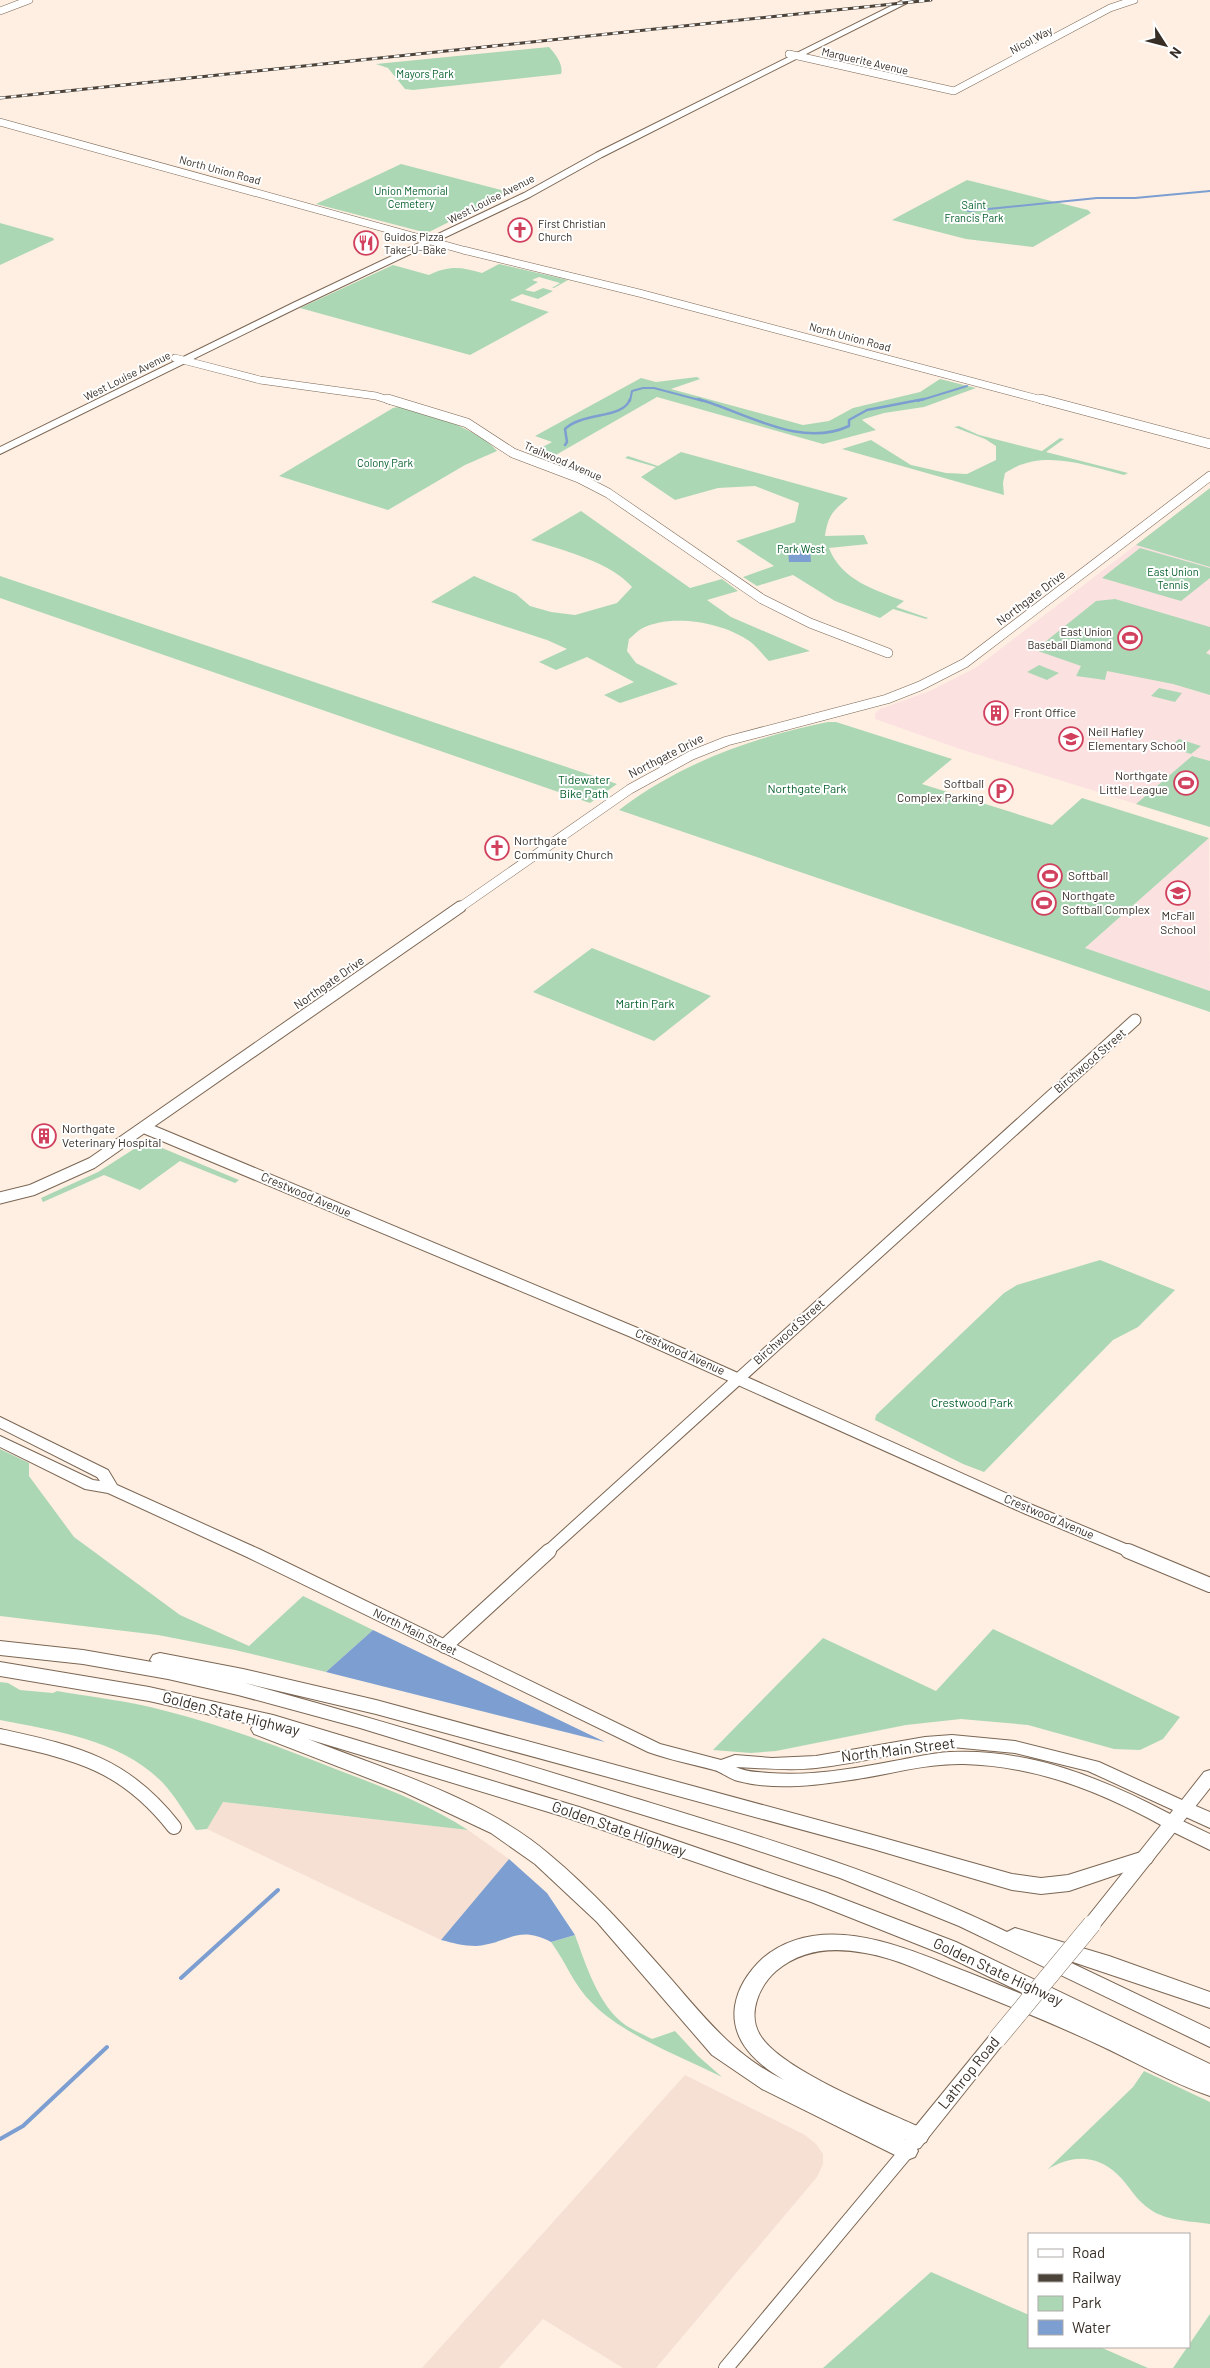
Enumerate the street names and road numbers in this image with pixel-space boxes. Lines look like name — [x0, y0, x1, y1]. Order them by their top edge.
street label: Nicol Way — [1007, 23, 1054, 56]
street label: Marguerite Avenue — [820, 44, 910, 77]
street label: North Union Road — [178, 152, 262, 187]
street label: West Louise Avenue — [445, 171, 536, 226]
street label: North Union Road — [808, 319, 892, 354]
street label: West Louise Avenue — [81, 348, 172, 403]
street label: Trailwood Avenue — [522, 438, 604, 483]
street label: Northgate Drive — [993, 567, 1067, 628]
street label: Northgate Drive — [626, 730, 705, 780]
street label: Northgate Drive — [291, 953, 366, 1012]
street label: Birchwood Street — [1051, 1025, 1128, 1095]
street label: Crestwood Avenue — [259, 1169, 354, 1219]
street label: Birchwood Street — [750, 1296, 827, 1367]
street label: Crestwood Avenue — [633, 1325, 727, 1377]
street label: Crestwood Avenue — [1002, 1491, 1097, 1541]
street label: North Main Street — [371, 1605, 460, 1658]
street label: Golden State Highway — [161, 1687, 302, 1739]
street label: North Main Street — [840, 1733, 956, 1765]
street label: Golden State Highway — [550, 1797, 689, 1860]
street label: Golden State Highway — [931, 1933, 1066, 2009]
street label: Lathrop Road — [934, 2033, 1003, 2112]

